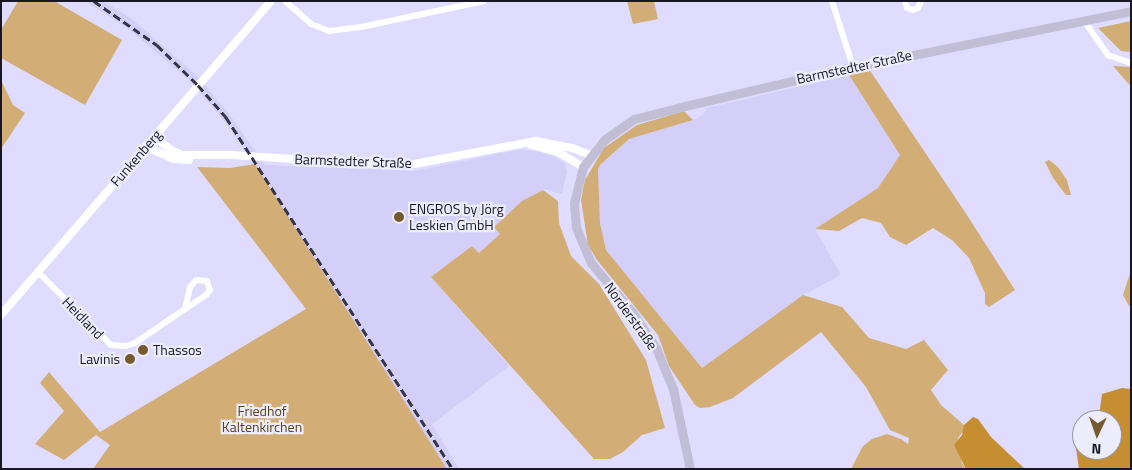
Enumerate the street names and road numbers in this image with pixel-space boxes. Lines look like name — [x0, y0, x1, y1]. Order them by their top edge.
street label: Barmstedter Straße — [795, 47, 913, 87]
street label: Funkenberg — [107, 126, 165, 190]
street label: Barmstedter Straße — [294, 151, 412, 171]
street label: Norderstraße — [601, 279, 661, 353]
street label: Heidland — [59, 293, 107, 343]

